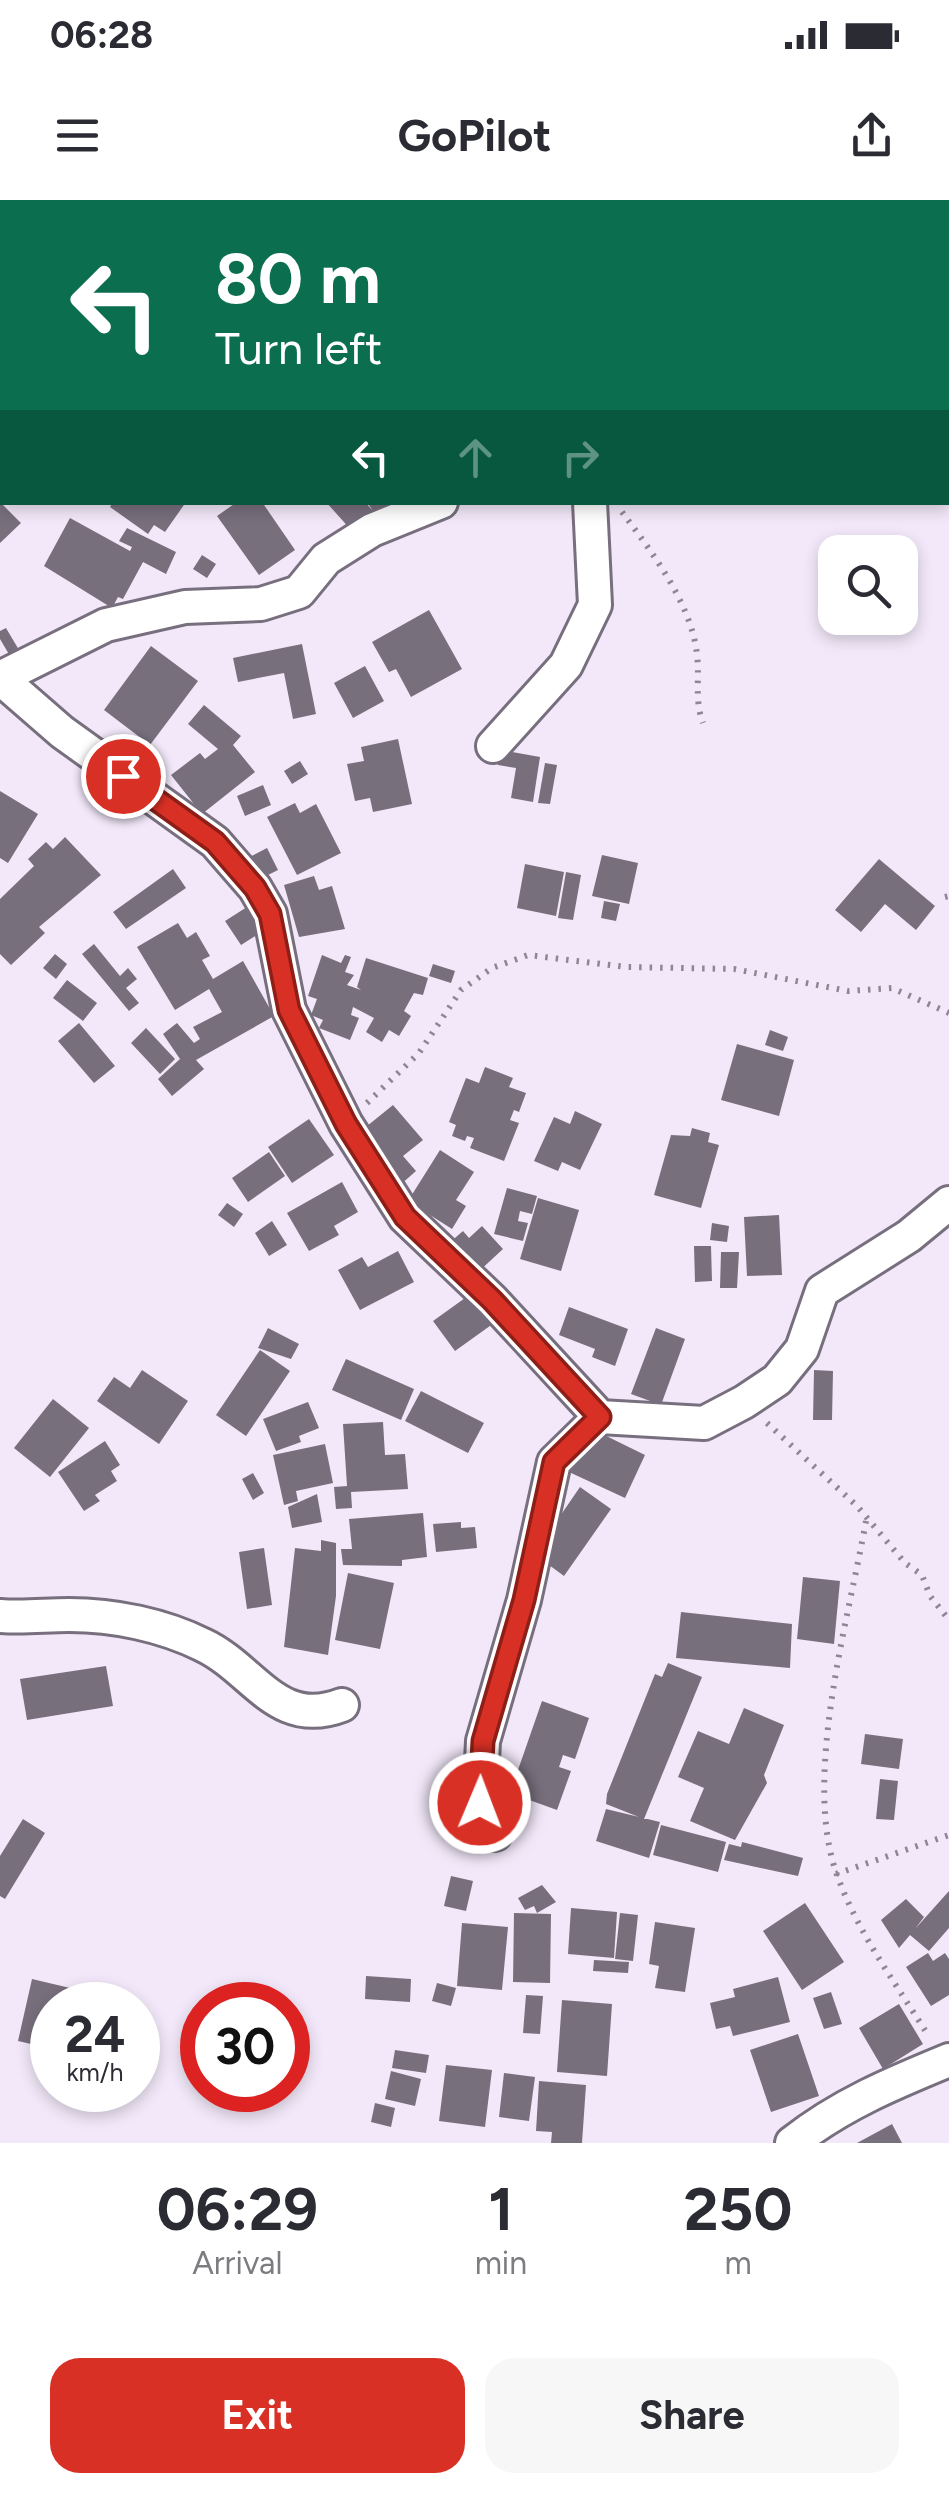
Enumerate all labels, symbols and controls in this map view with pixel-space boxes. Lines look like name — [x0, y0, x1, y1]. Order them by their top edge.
text: 06:28 — [50, 12, 153, 58]
icon: menu — [50, 108, 105, 163]
text: GoPilot — [398, 108, 551, 162]
icon: share — [844, 108, 899, 163]
text: 80 m — [215, 236, 381, 321]
icon: left — [50, 240, 180, 370]
text: Turn left — [215, 321, 382, 375]
icon: left — [343, 430, 398, 485]
icon: ahead — [448, 430, 503, 485]
icon: right — [553, 430, 608, 485]
map controls — [818, 535, 918, 635]
button: search — [818, 535, 918, 635]
pin — [81, 734, 166, 819]
icon: arrive — [96, 749, 151, 804]
position arrow — [428, 1751, 532, 1855]
speed limit sign: 30 — [180, 1982, 310, 2112]
text: 24 — [65, 2004, 125, 2065]
text: km/h — [66, 2057, 124, 2087]
text: 06:29 — [157, 2173, 318, 2245]
text: 1 — [488, 2173, 514, 2245]
text: 250 — [684, 2173, 792, 2245]
text: Arrival — [192, 2244, 282, 2282]
text: min — [475, 2244, 527, 2282]
text: m — [724, 2244, 752, 2282]
button: Exit — [50, 2358, 465, 2473]
button: Share — [485, 2358, 899, 2473]

